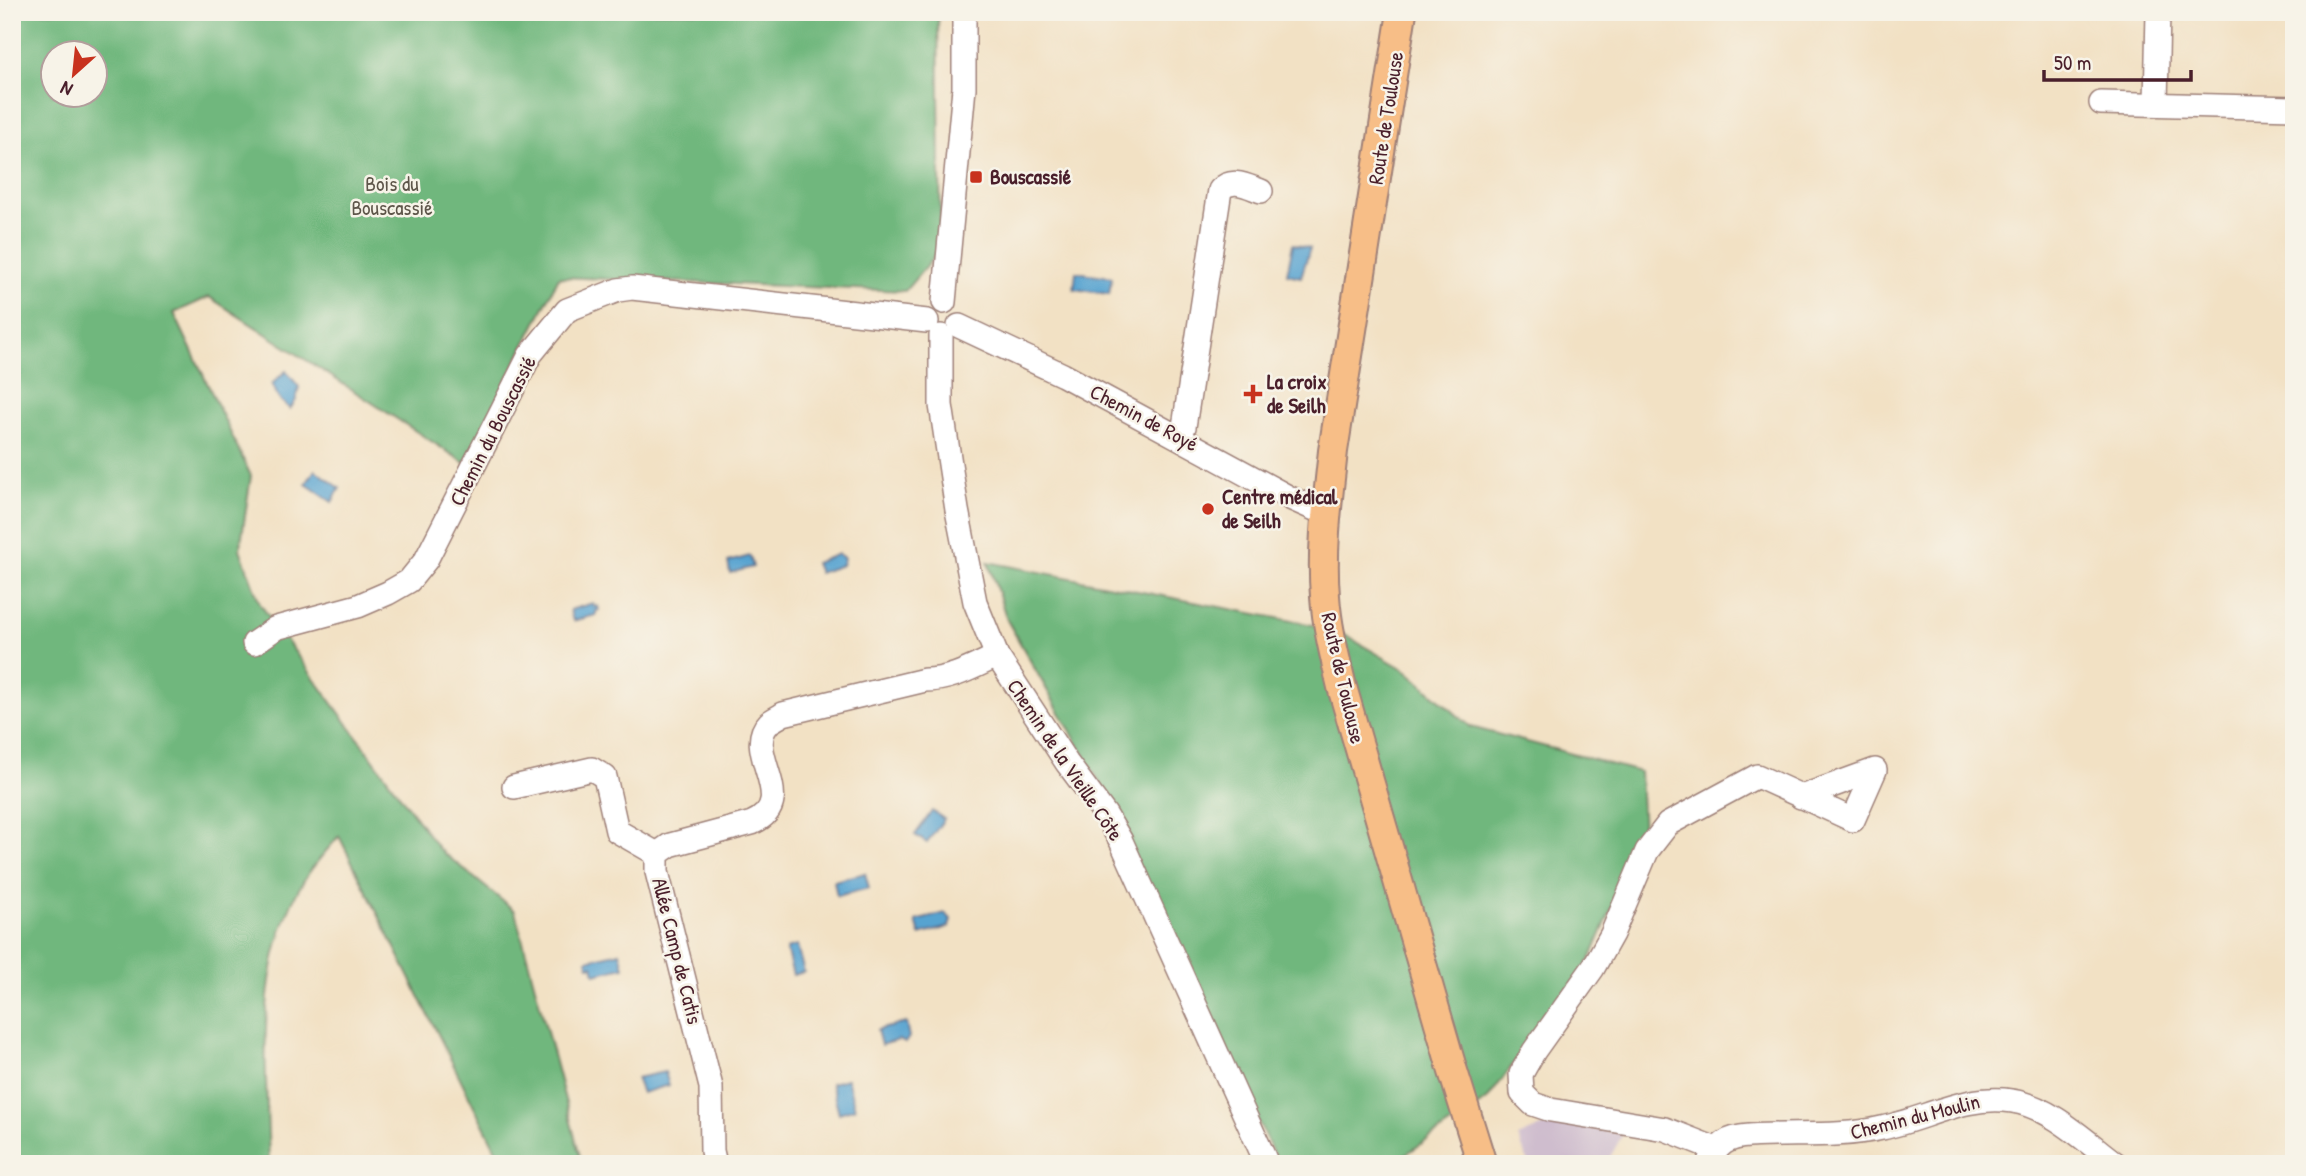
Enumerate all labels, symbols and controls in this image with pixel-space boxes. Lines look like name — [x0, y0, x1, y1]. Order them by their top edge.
north arrow — [38, 38, 108, 108]
scale bar — [2044, 38, 2190, 82]
text: 50 m — [2054, 48, 2091, 77]
street label: Route de Toulouse — [1361, 50, 1410, 186]
text: N — [56, 75, 77, 103]
place label: Bouscassié — [990, 162, 1072, 191]
park label: Bois du Bouscassié — [351, 169, 433, 222]
marker: Bouscassié — [968, 169, 984, 185]
street label: Chemin du Bouscassié — [442, 351, 543, 511]
place label: La croix de Seilh — [1267, 367, 1327, 420]
street label: Chemin de Royé — [1085, 377, 1203, 458]
marker: La croix de Seilh — [1245, 386, 1261, 402]
place label: Centre médical de Seilh — [1222, 482, 1338, 535]
marker: Centre médical de Seilh — [1200, 501, 1216, 517]
street label: Route de Toulouse — [1314, 609, 1373, 746]
street label: Chemin de la Vieille Côte — [1000, 673, 1130, 846]
street label: Allée Camp de Catis — [645, 875, 710, 1027]
street label: Chemin du Moulin — [1847, 1086, 1983, 1147]

